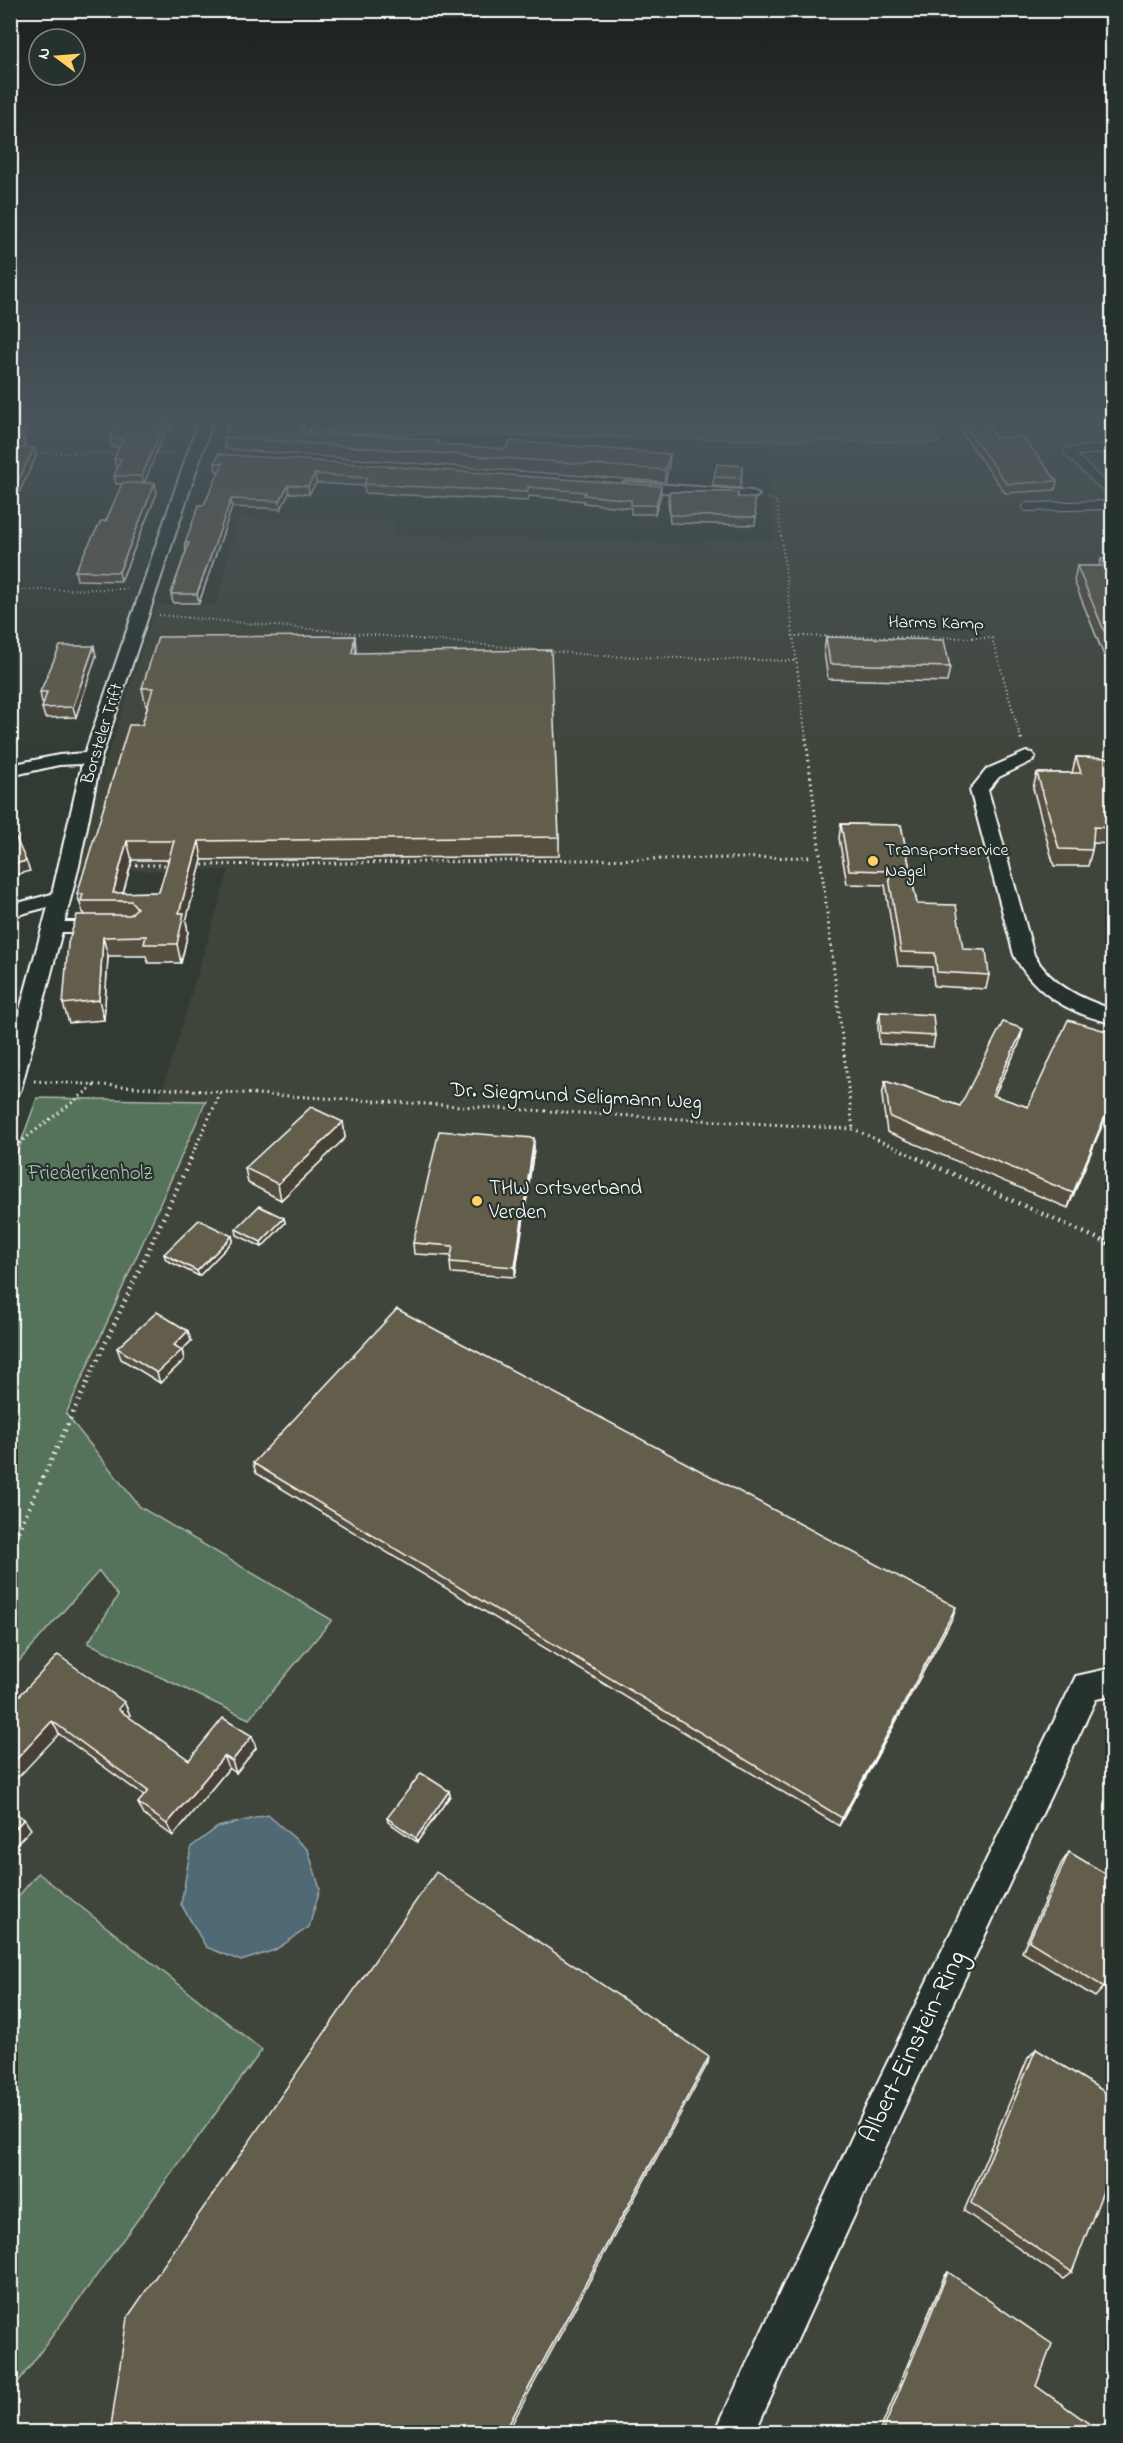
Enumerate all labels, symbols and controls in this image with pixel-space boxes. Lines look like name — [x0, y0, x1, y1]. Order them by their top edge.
north arrow — [27, 27, 87, 87]
text: N — [31, 45, 58, 62]
street label: Harms Kamp — [888, 610, 984, 638]
street label: Borsteler Trift — [75, 680, 131, 789]
place label: Transportservice Nagel — [885, 838, 1009, 886]
marker: Transportservice Nagel — [866, 854, 880, 868]
street label: Dr. Siegmund Seligmann Weg — [448, 1075, 702, 1121]
park label: Friederikenholz — [27, 1159, 153, 1189]
place label: THW Ortsverband Verden — [488, 1174, 642, 1228]
marker: THW Ortsverband Verden — [470, 1194, 484, 1208]
street label: Albert-Einstein-Ring — [851, 1944, 977, 2150]

